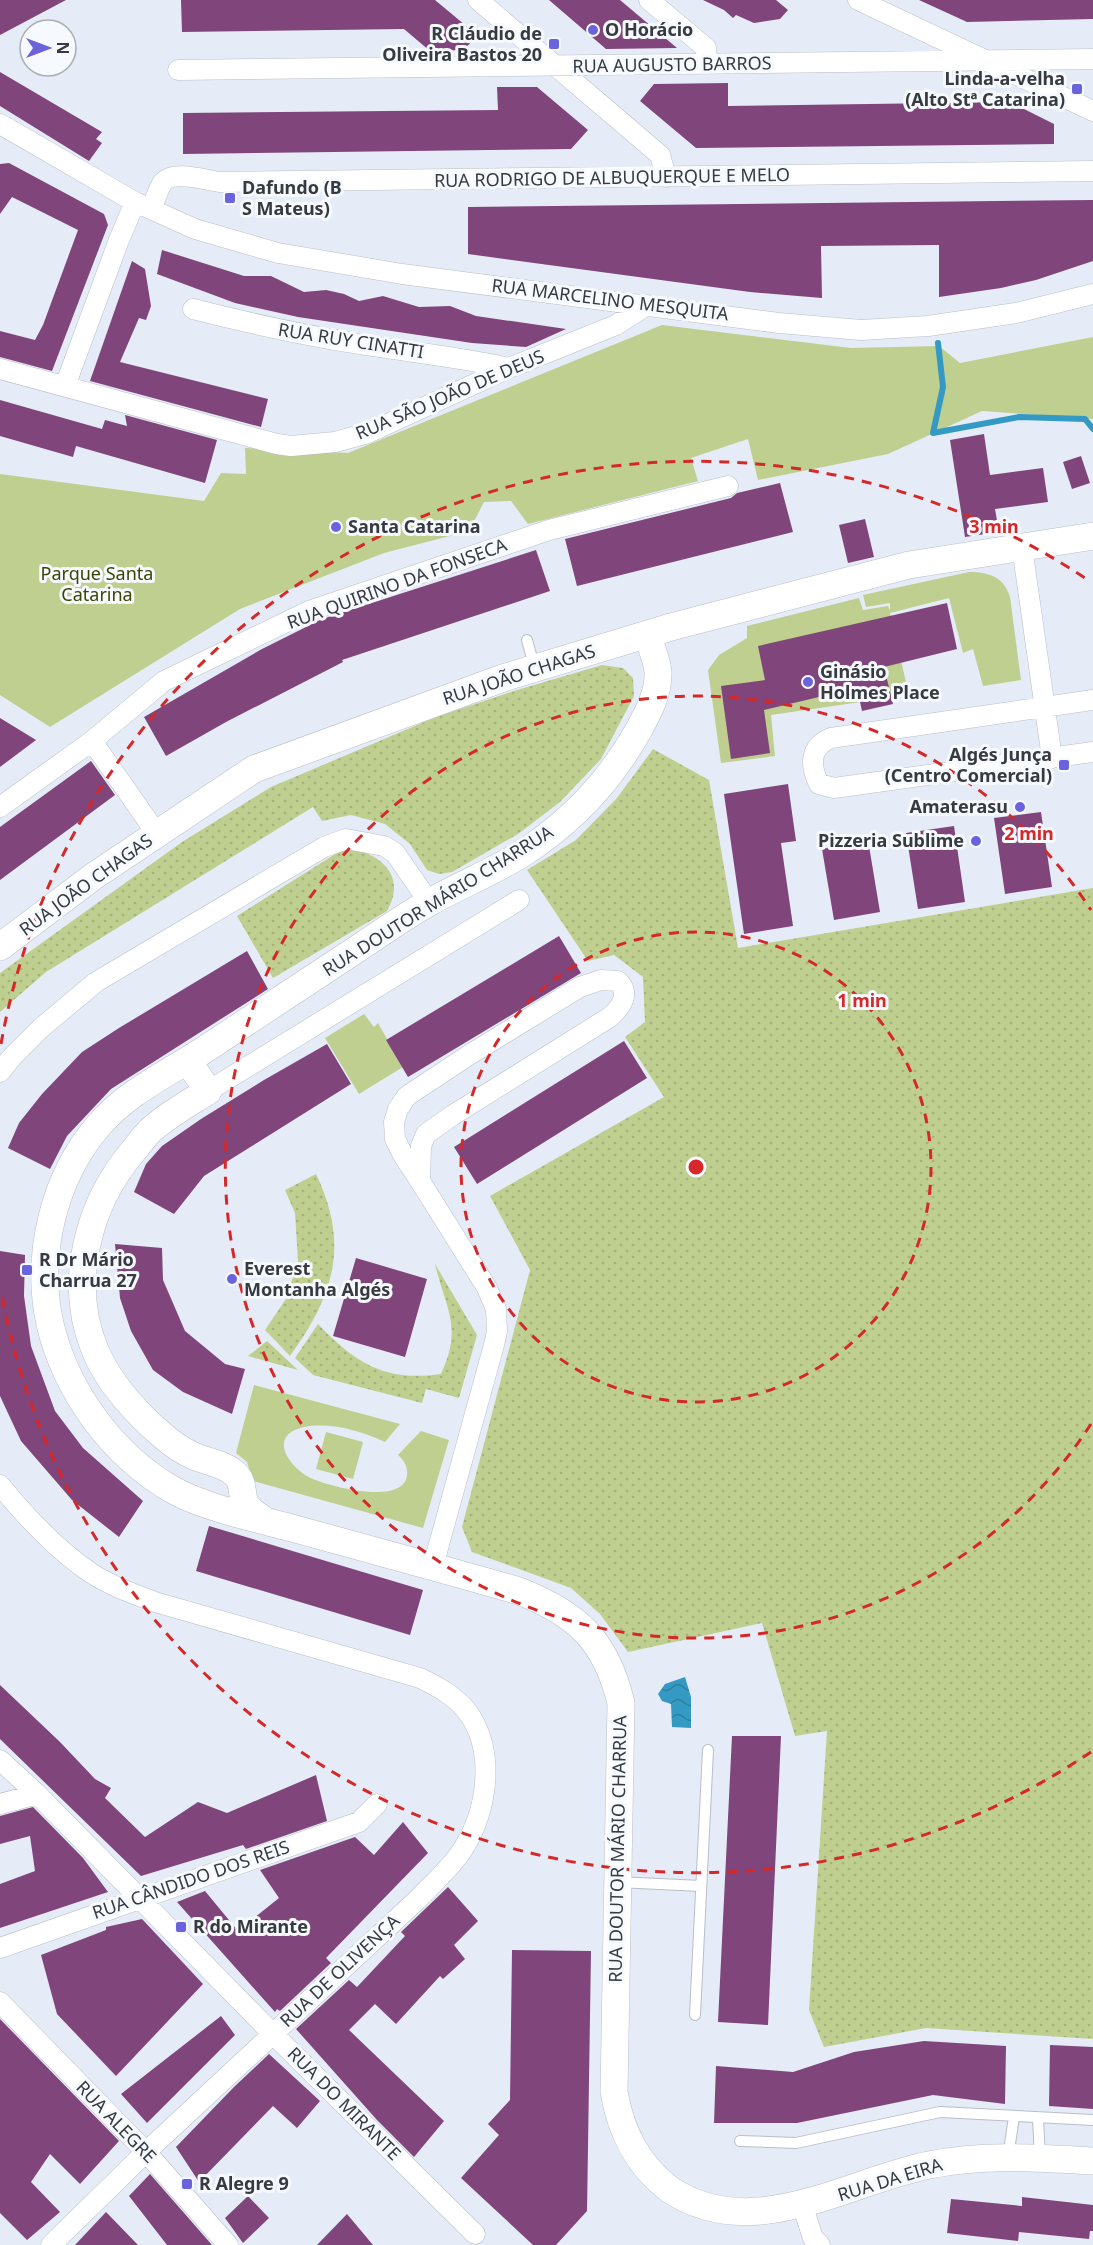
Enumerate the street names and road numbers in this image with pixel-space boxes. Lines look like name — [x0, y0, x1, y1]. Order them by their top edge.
street label: RUA AUGUSTO BARROS — [572, 50, 772, 78]
street label: RUA RODRIGO DE ALBUQUERQUE E MELO — [434, 162, 790, 192]
street label: RUA MARCELINO MESQUITA — [490, 273, 730, 326]
street label: RUA RUY CINATTI — [276, 317, 426, 363]
street label: RUA SÃO JOÃO DE DEUS — [352, 343, 548, 445]
street label: RUA QUIRINO DA FONSECA — [283, 532, 510, 634]
street label: RUA JOÃO CHAGAS — [439, 638, 598, 710]
street label: RUA DOUTOR MÁRIO CHARRUA — [318, 819, 558, 981]
street label: RUA JOÃO CHAGAS — [14, 828, 157, 941]
street label: RUA DOUTOR MÁRIO CHARRUA — [603, 1715, 631, 1983]
street label: RUA CÂNDIDO DOS REIS — [89, 1834, 293, 1924]
street label: RUA DE OLIVENÇA — [274, 1908, 405, 2032]
street label: RUA DO MIRANTE — [283, 2041, 407, 2165]
street label: RUA ALEGRE — [71, 2075, 162, 2168]
street label: RUA DA EIRA — [834, 2152, 945, 2206]

